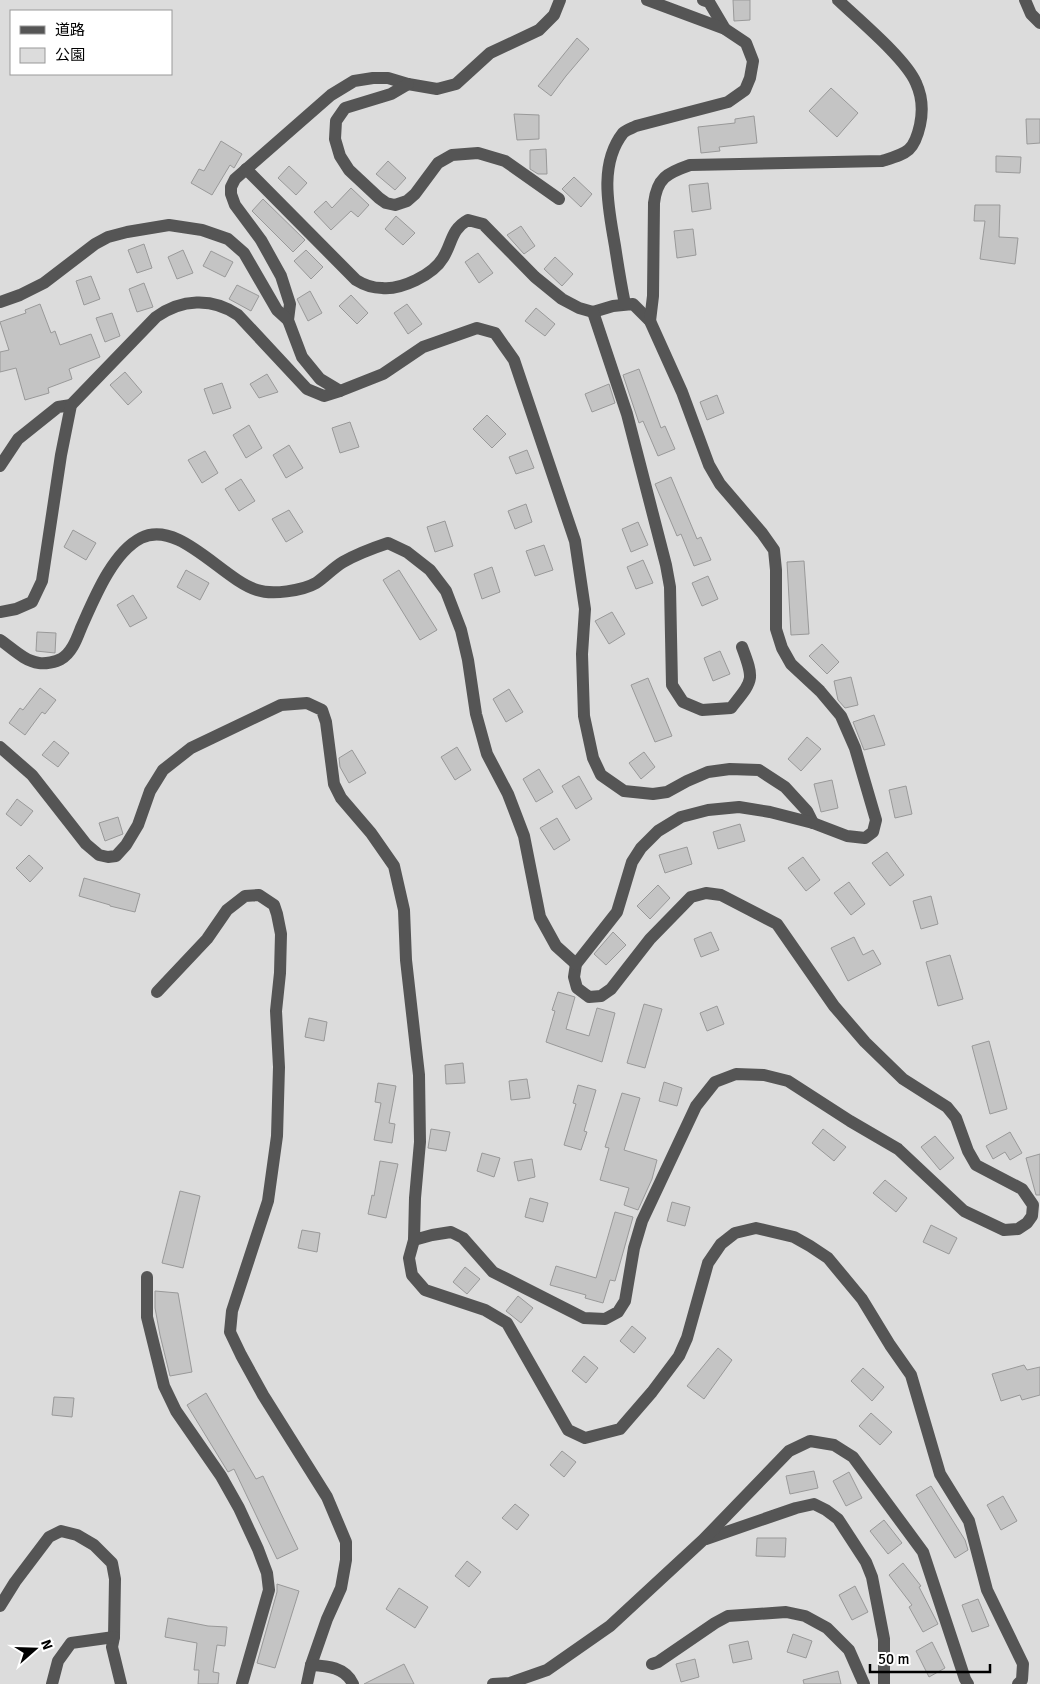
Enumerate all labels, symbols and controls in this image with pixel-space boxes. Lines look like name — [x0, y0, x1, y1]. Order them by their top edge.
legend — [10, 10, 172, 75]
text: 道路 — [55, 21, 85, 39]
text: 公園 — [55, 46, 85, 64]
north arrow — [10, 1624, 60, 1674]
text: N — [37, 1637, 56, 1652]
scale bar — [870, 1642, 990, 1674]
text: 50 m — [878, 1650, 909, 1668]

